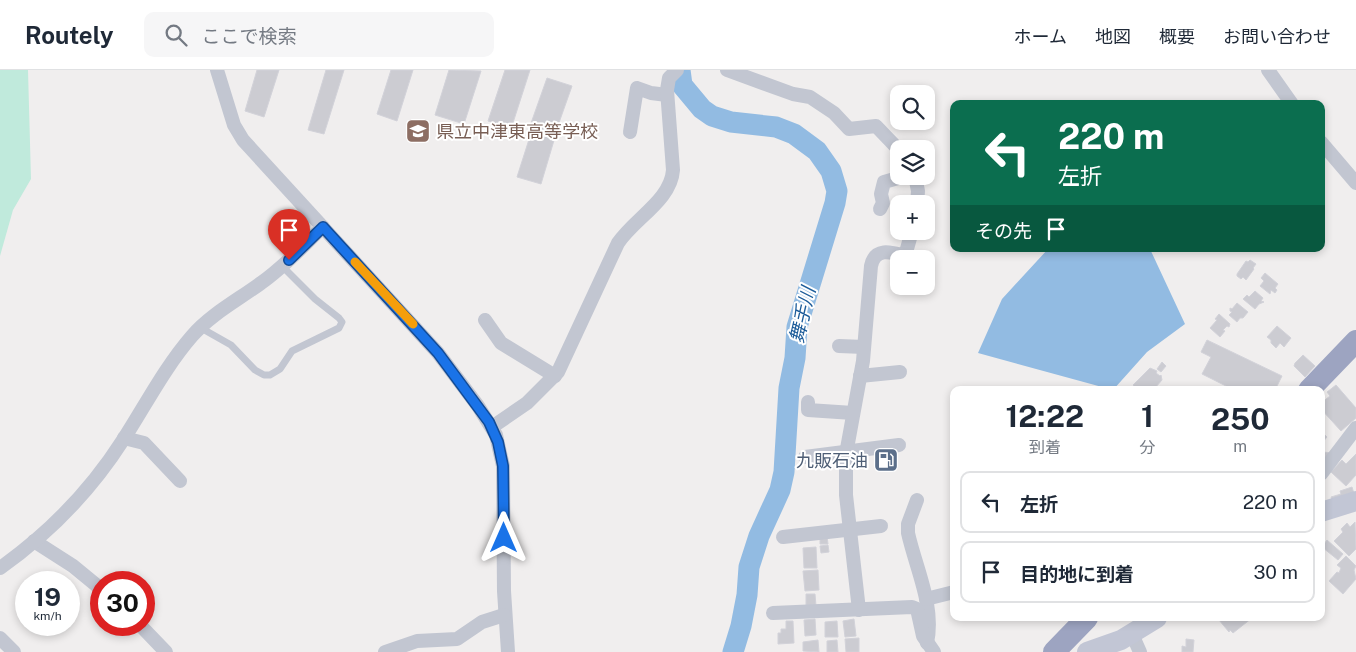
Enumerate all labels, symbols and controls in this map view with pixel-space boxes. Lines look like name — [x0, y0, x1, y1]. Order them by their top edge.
search box — [144, 12, 494, 57]
text: Routely — [25, 21, 114, 49]
icon: search — [162, 21, 190, 49]
text: ここで検索 — [202, 25, 297, 47]
text: ホーム — [1014, 26, 1067, 47]
text: 地図 — [1095, 26, 1131, 47]
text: 概要 — [1159, 26, 1195, 47]
text: お問い合わせ — [1223, 26, 1331, 47]
map controls — [890, 85, 935, 295]
button: search — [890, 85, 935, 130]
text: 220 m — [1058, 116, 1164, 157]
school or university icon: 県立中津東高等学校 — [405, 118, 431, 144]
icon: left — [975, 120, 1040, 185]
place label: 県立中津東高等学校 — [436, 121, 598, 142]
button: layers — [890, 140, 935, 185]
text: 左折 — [1058, 163, 1102, 189]
button: + — [890, 195, 935, 240]
pin — [268, 209, 310, 260]
icon: arrive — [1042, 215, 1070, 243]
icon: arrive — [275, 216, 303, 244]
text: その先 — [975, 220, 1032, 242]
button: − — [890, 250, 935, 295]
water label: 舞手川 — [785, 283, 820, 345]
text: 12:22 — [1005, 398, 1084, 434]
text: 1 — [1141, 398, 1154, 434]
text: 250 — [1211, 401, 1270, 437]
text: m — [1233, 437, 1247, 456]
text: 到着 — [1029, 438, 1061, 457]
text: 分 — [1140, 438, 1156, 457]
fuel station icon: 九販石油 — [873, 447, 899, 473]
place label: 九販石油 — [796, 450, 868, 471]
icon: left — [977, 488, 1005, 516]
text: 220 m — [1243, 491, 1298, 513]
text: 左折 — [1020, 493, 1058, 515]
position arrow — [477, 511, 529, 563]
icon: arrive — [977, 558, 1005, 586]
text: 30 m — [1253, 561, 1298, 583]
text: 目的地に到着 — [1020, 563, 1134, 585]
speed limit sign: 30 — [90, 571, 155, 636]
text: 19 — [34, 582, 61, 612]
text: km/h — [33, 609, 62, 623]

